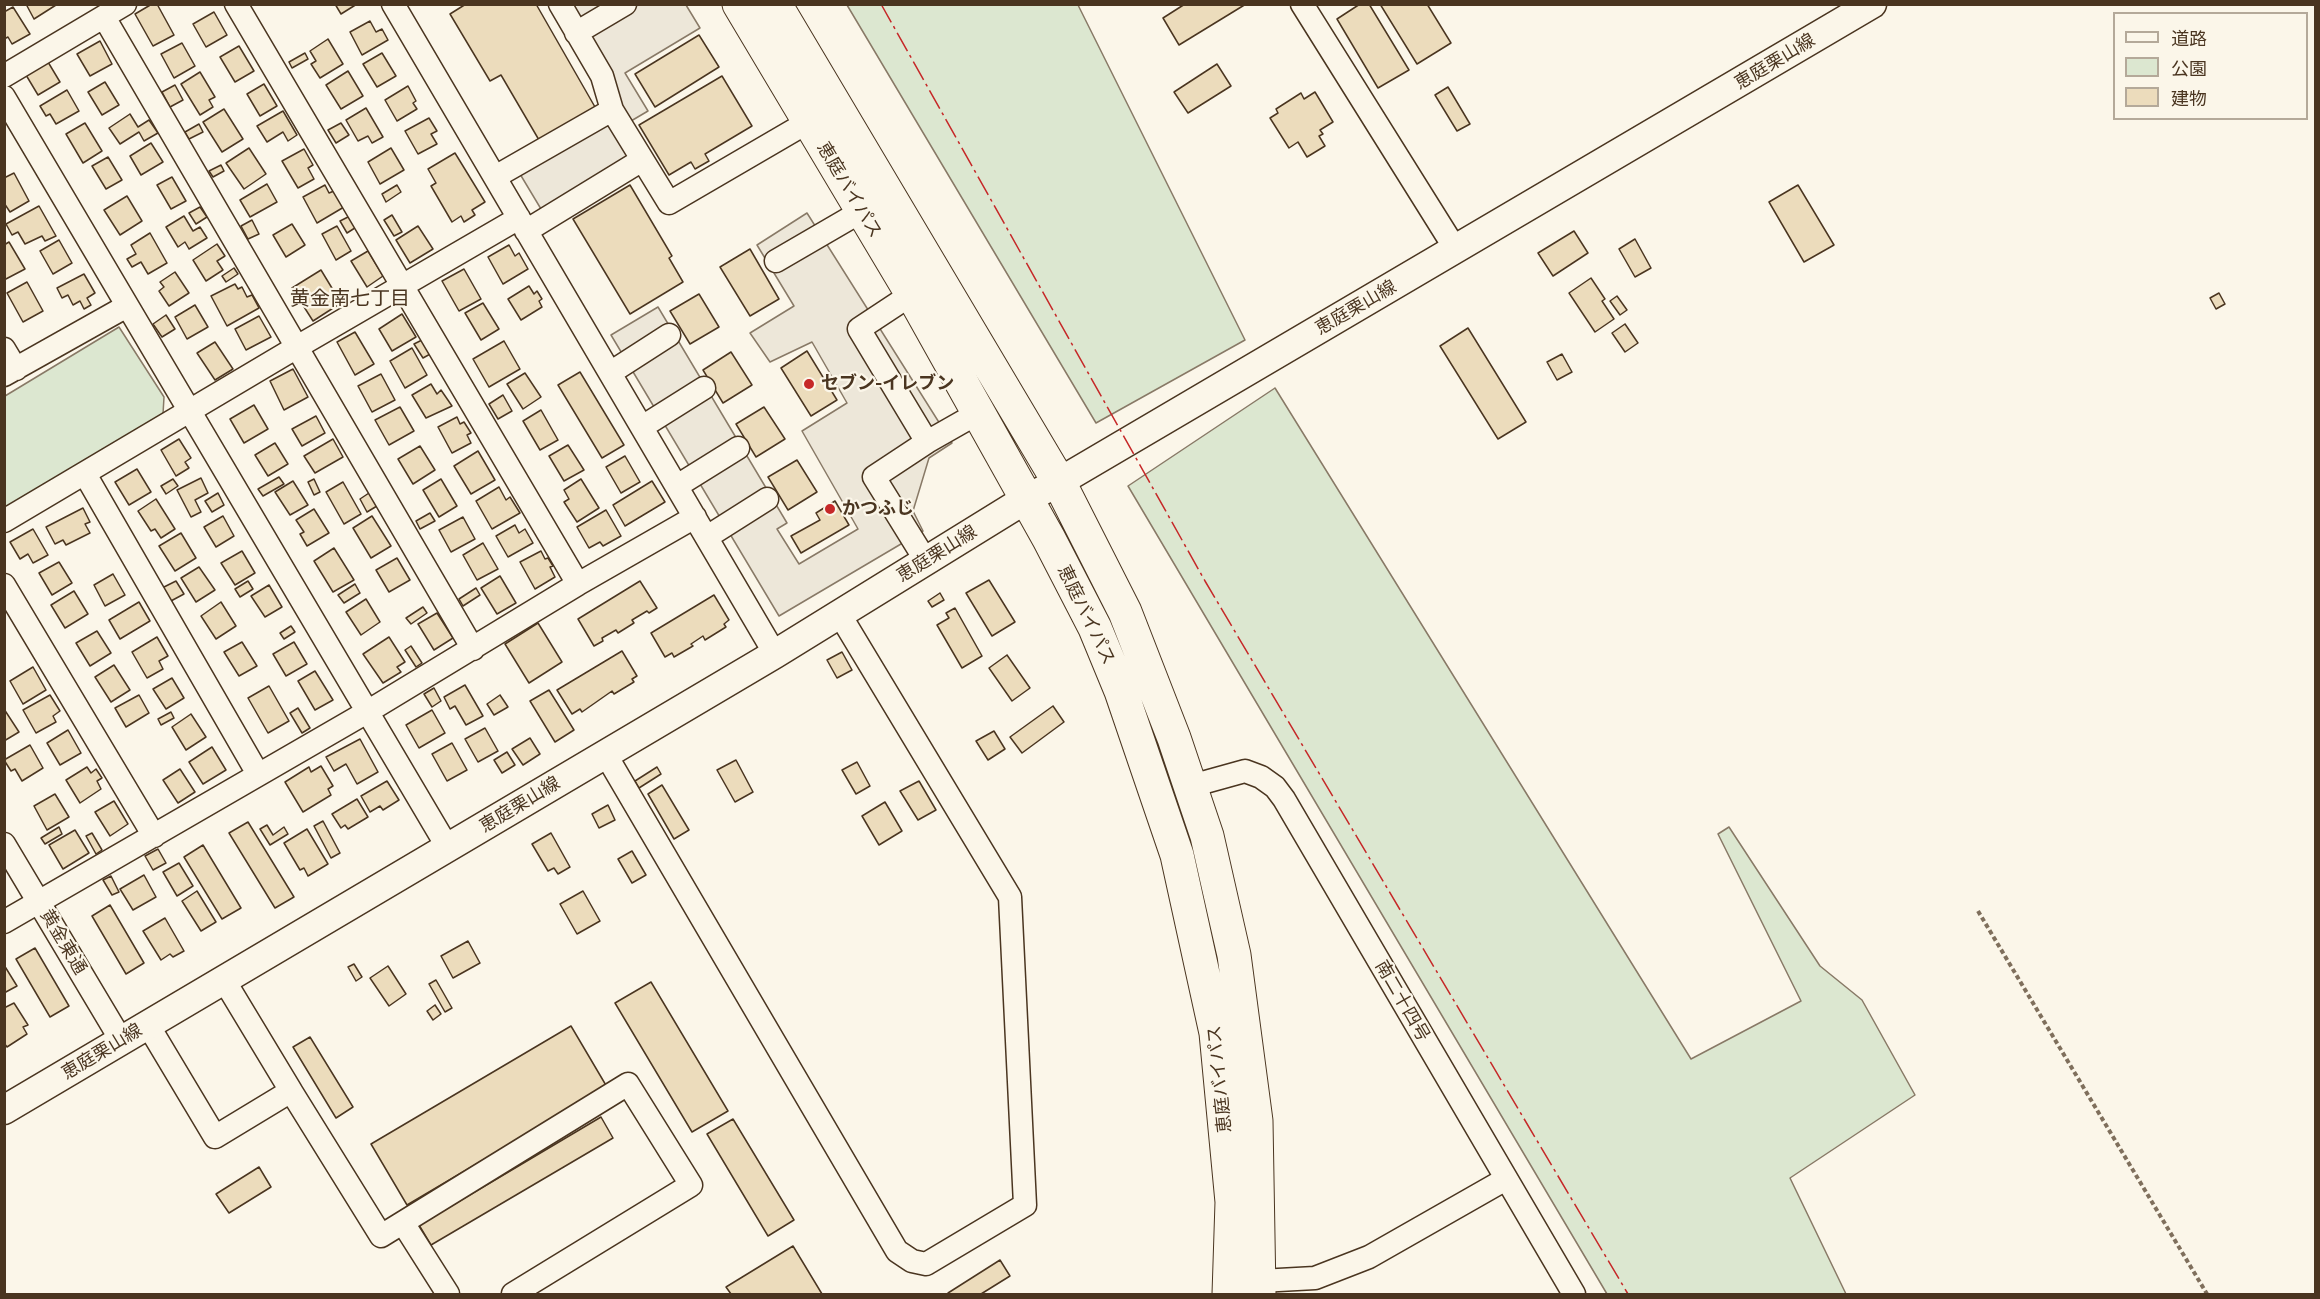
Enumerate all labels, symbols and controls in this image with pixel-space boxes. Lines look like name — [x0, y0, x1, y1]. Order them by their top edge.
legend — [2113, 12, 2308, 120]
text: 道路 — [2171, 28, 2207, 50]
street label: 恵庭栗山線 — [1731, 30, 1819, 94]
text: 公園 — [2171, 58, 2207, 80]
text: 建物 — [2171, 88, 2207, 110]
street label: 恵庭バイパス — [812, 138, 886, 242]
street label: 恵庭栗山線 — [1312, 276, 1400, 340]
district label: 黄金南七丁目 — [290, 287, 410, 311]
place label: セブン-イレブン — [821, 373, 954, 395]
marker: セブン-イレブン — [802, 377, 816, 391]
place label: かつふじ — [842, 498, 914, 520]
marker: かつふじ — [823, 502, 837, 516]
street label: 恵庭栗山線 — [893, 521, 981, 587]
street label: 恵庭バイパス — [1053, 562, 1119, 668]
street label: 恵庭栗山線 — [476, 773, 564, 837]
street label: 黄金東通 — [35, 906, 91, 978]
street label: 南二十四号 — [1370, 957, 1434, 1045]
street label: 恵庭栗山線 — [58, 1020, 146, 1084]
street label: 恵庭バイパス — [1204, 1024, 1236, 1134]

